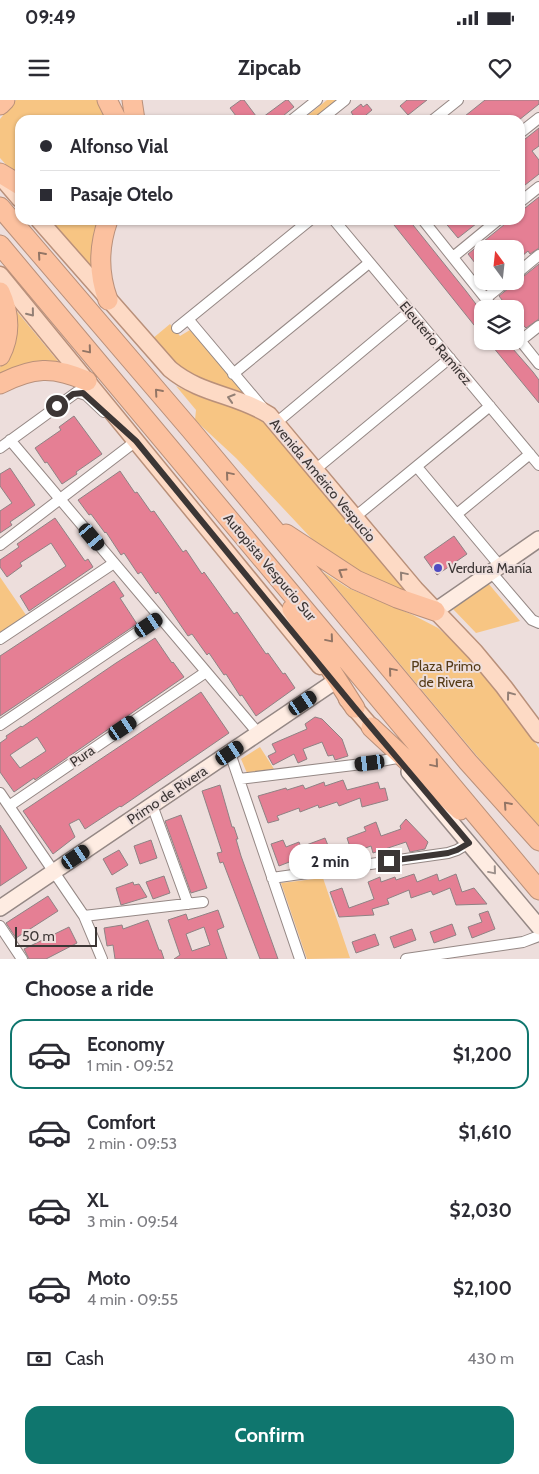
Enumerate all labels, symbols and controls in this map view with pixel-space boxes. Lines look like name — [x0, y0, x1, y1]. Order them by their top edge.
text: 09:49 — [25, 6, 76, 29]
icon: menu — [25, 54, 53, 82]
text: Zipcab — [238, 54, 301, 81]
icon: heart — [486, 54, 514, 82]
text: Alfonso Vial — [70, 135, 168, 158]
text: Pasaje Otelo — [70, 183, 173, 206]
north arrow — [474, 240, 524, 290]
map controls — [474, 240, 524, 350]
one-way arrow — [39, 252, 47, 261]
street label: Eleuterio Ramírez — [396, 297, 477, 389]
button: layers — [474, 300, 524, 350]
one-way arrow — [25, 307, 33, 316]
one-way arrow — [82, 344, 91, 353]
one-way arrow — [155, 388, 164, 397]
one-way arrow — [227, 394, 236, 404]
route start — [46, 395, 68, 417]
street label: Avenida Américo Vespucio — [266, 415, 380, 546]
one-way arrow — [227, 472, 235, 481]
street label: Autopista Vespucio Sur — [220, 509, 321, 625]
car — [76, 521, 107, 553]
place label: Verdura Manía — [448, 559, 532, 577]
marker: Verdura Manía — [432, 562, 444, 574]
one-way arrow — [338, 569, 347, 578]
one-way arrow — [399, 571, 408, 580]
car — [132, 610, 165, 640]
one-way arrow — [325, 634, 334, 643]
park label: Plaza Primo de Rivera — [411, 657, 481, 691]
one-way arrow — [389, 667, 398, 676]
car — [286, 688, 319, 718]
one-way arrow — [507, 691, 516, 701]
car — [106, 713, 139, 743]
car — [213, 738, 246, 768]
street label: Pura — [66, 741, 98, 771]
car — [354, 754, 385, 772]
one-way arrow — [429, 758, 437, 767]
street label: Primo de Rivera — [124, 761, 211, 828]
one-way arrow — [503, 801, 512, 810]
car — [59, 842, 92, 872]
callout: 2 min — [289, 844, 372, 878]
route end — [378, 850, 400, 872]
text: 2 min — [311, 852, 349, 871]
one-way arrow — [487, 865, 495, 874]
scale bar — [15, 924, 98, 947]
text: 50 m — [22, 927, 55, 945]
text: Choose a ride — [25, 975, 154, 1002]
icon: car — [27, 1032, 72, 1077]
text: Economy — [87, 1033, 165, 1056]
text: $1,200 — [453, 1043, 512, 1066]
text: 1 min · 09:52 — [87, 1056, 174, 1075]
icon: car — [27, 1110, 72, 1155]
text: Comfort — [87, 1111, 156, 1134]
text: $1,610 — [458, 1121, 512, 1144]
text: 2 min · 09:53 — [87, 1134, 177, 1153]
icon: car — [27, 1188, 72, 1233]
text: XL — [87, 1189, 108, 1212]
text: $2,030 — [450, 1199, 512, 1222]
text: 3 min · 09:54 — [87, 1212, 178, 1231]
icon: car — [27, 1266, 72, 1311]
text: Moto — [87, 1267, 131, 1290]
text: $2,100 — [453, 1277, 512, 1300]
text: 4 min · 09:55 — [87, 1290, 178, 1309]
icon: cash — [25, 1345, 53, 1373]
text: Cash — [65, 1347, 104, 1370]
text: 430 m — [467, 1349, 514, 1368]
button: Confirm — [25, 1406, 514, 1464]

